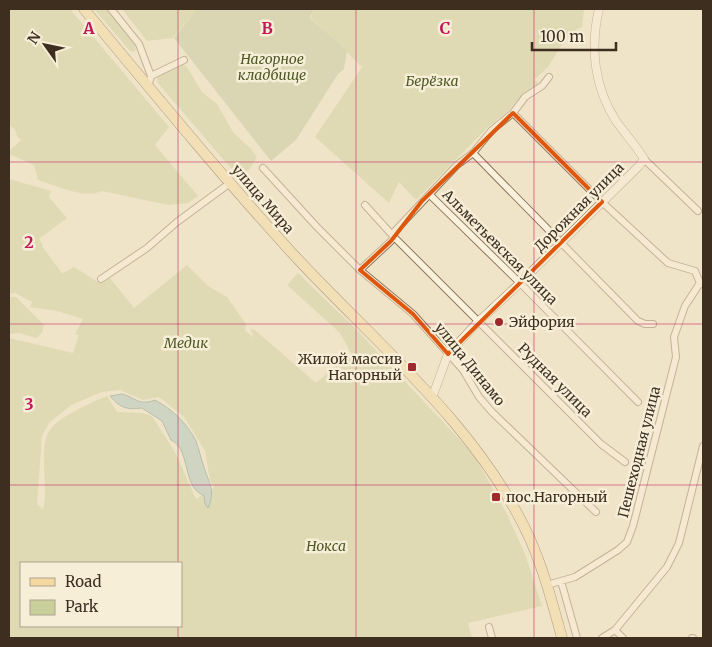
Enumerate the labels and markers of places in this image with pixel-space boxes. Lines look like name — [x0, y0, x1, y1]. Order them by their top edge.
place label: Эйфория — [509, 313, 575, 331]
marker: Эйфория — [493, 316, 505, 328]
place label: Жилой массив Нагорный — [298, 350, 402, 384]
marker: Жилой массив Нагорный — [406, 361, 418, 373]
place label: пос.Нагорный — [506, 488, 608, 506]
marker: пос.Нагорный — [490, 491, 502, 503]

